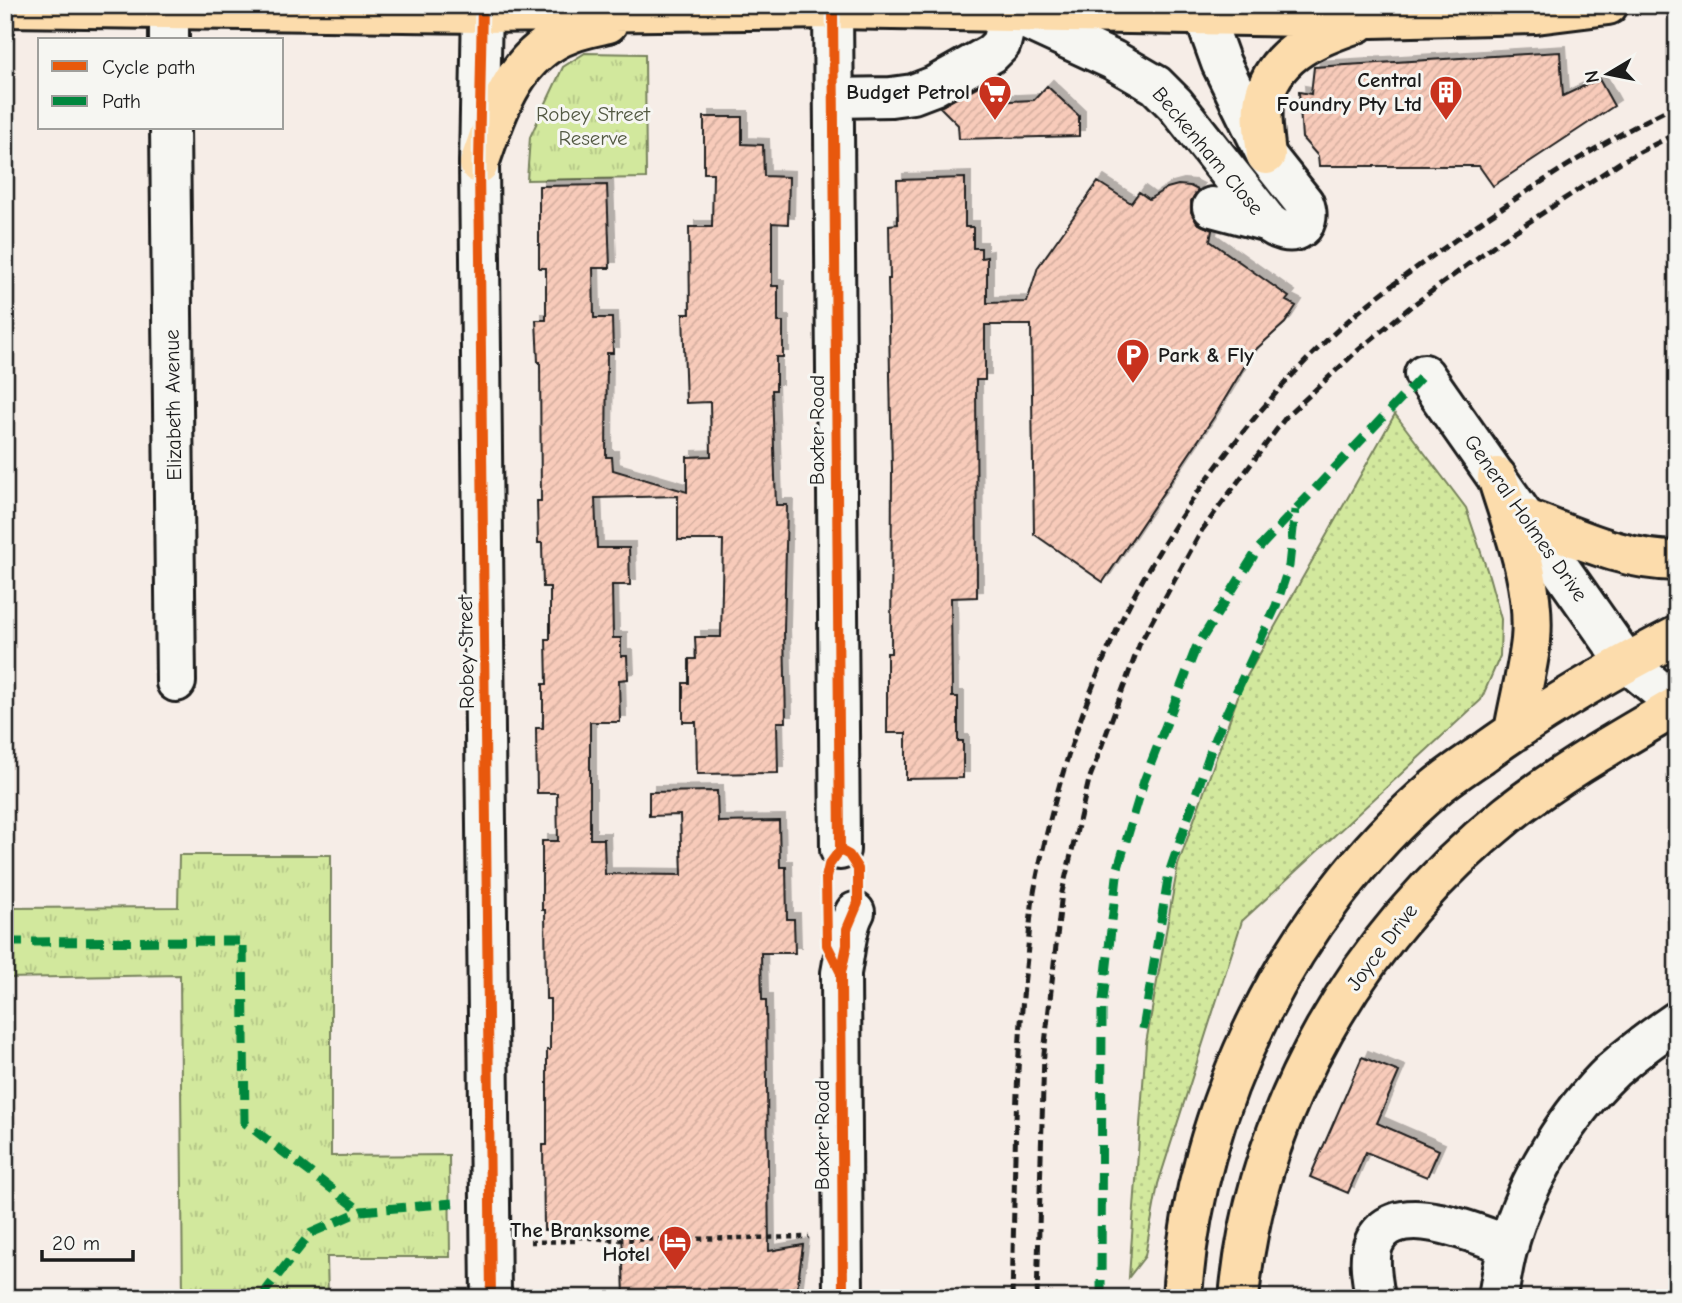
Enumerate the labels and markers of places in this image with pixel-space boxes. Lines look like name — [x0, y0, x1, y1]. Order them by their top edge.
place label: Central Foundry Pty Ltd — [1276, 68, 1422, 116]
supermarket icon: Budget Petrol — [976, 73, 1014, 122]
building icon: Central Foundry Pty Ltd — [1427, 73, 1465, 122]
place label: Budget Petrol — [846, 80, 970, 104]
parking icon: Park & Fly — [1114, 336, 1152, 385]
place label: Park & Fly — [1158, 343, 1254, 367]
place label: The Branksome Hotel — [510, 1218, 650, 1266]
hotel icon: The Branksome Hotel — [656, 1223, 694, 1272]

